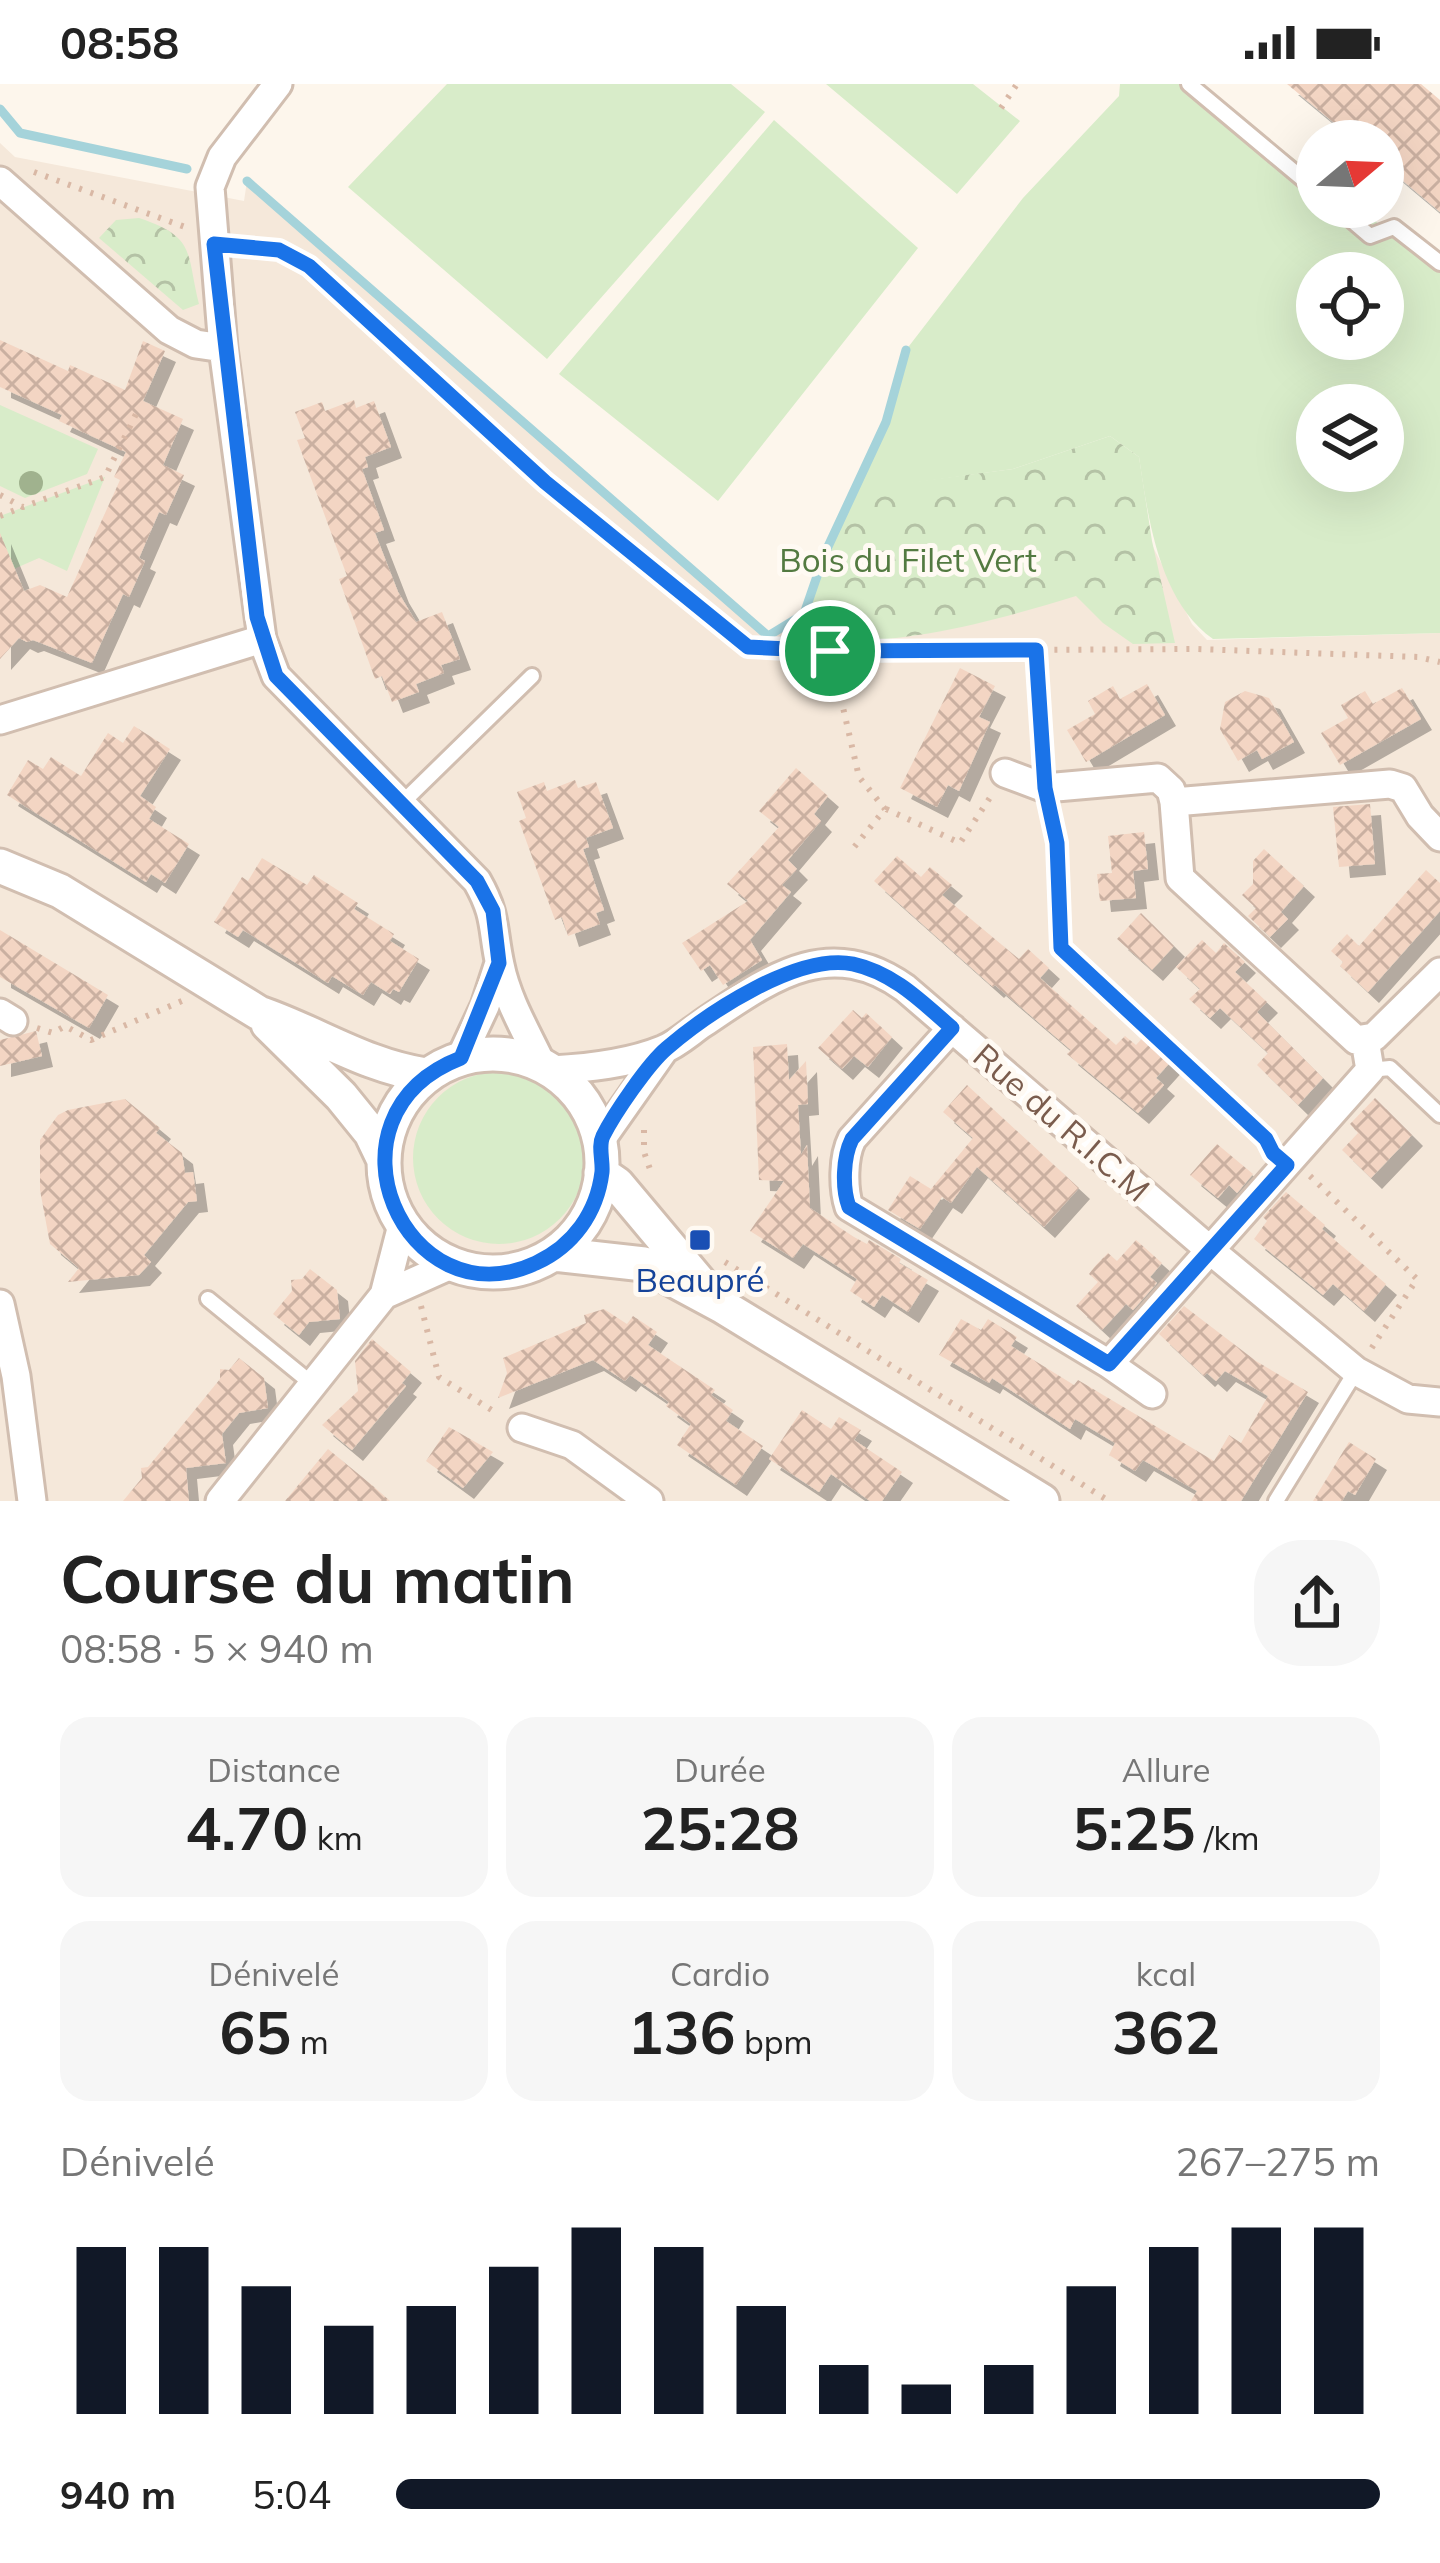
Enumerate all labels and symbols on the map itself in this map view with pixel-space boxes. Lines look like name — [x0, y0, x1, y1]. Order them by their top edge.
north arrow — [1296, 120, 1404, 228]
park label: Bois du Filet Vert — [779, 539, 1037, 580]
pin — [779, 600, 881, 702]
street label: Rue du R.I.C.M — [965, 1034, 1159, 1210]
marker: Beaupré — [687, 1227, 713, 1253]
place label: Beaupré — [636, 1259, 764, 1300]

